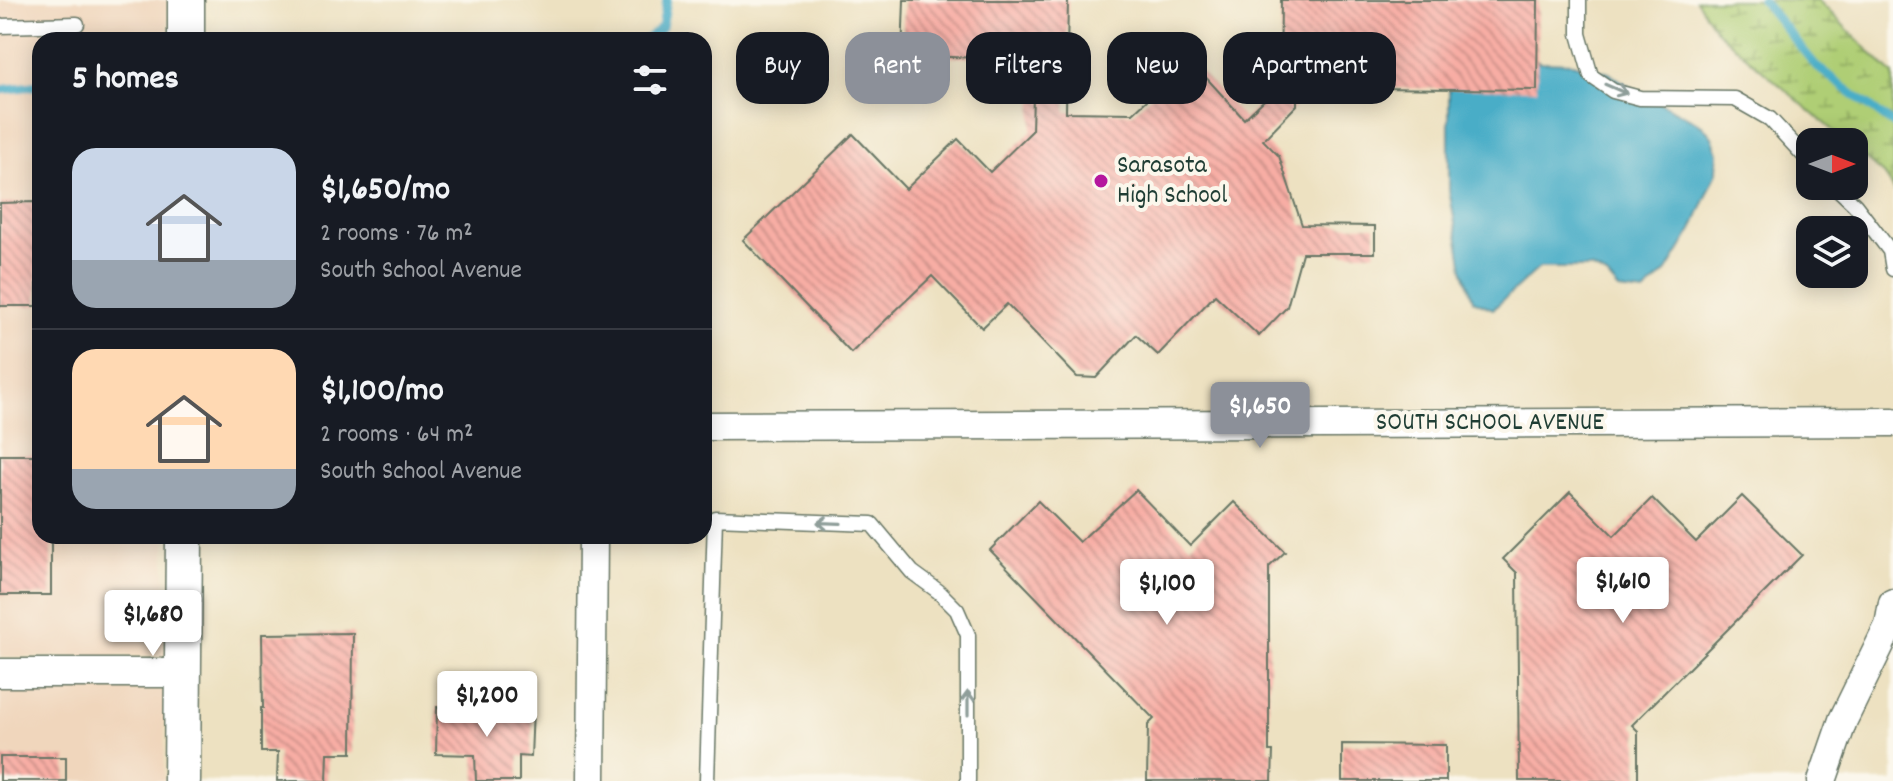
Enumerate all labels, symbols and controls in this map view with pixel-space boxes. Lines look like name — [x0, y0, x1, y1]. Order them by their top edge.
chip: Buy — [736, 32, 829, 104]
chip: Rent — [845, 32, 950, 104]
chip: Filters — [966, 32, 1091, 104]
chip: New — [1107, 32, 1207, 104]
chip: Apartment — [1223, 32, 1396, 104]
text: 5 homes — [72, 56, 179, 105]
icon: filters — [628, 58, 672, 102]
one-way arrow — [1603, 83, 1627, 98]
north arrow — [1796, 128, 1868, 200]
map controls — [1796, 128, 1868, 288]
place label: Sarasota High School — [1117, 148, 1227, 215]
text: $1,650/mo — [320, 167, 450, 216]
marker: Sarasota High School — [1092, 172, 1110, 190]
icon: home — [136, 180, 232, 276]
text: 2 rooms · 76 m² — [320, 216, 473, 253]
button: layers — [1796, 216, 1868, 288]
text: South School Avenue — [320, 253, 522, 290]
text: $1,100/mo — [320, 368, 444, 417]
icon: home — [136, 381, 232, 477]
pin: $1,650 — [1195, 382, 1325, 450]
text: $1,650 — [1229, 389, 1291, 426]
street label: SOUTH SCHOOL AVENUE — [1376, 405, 1604, 442]
text: 2 rooms · 64 m² — [320, 417, 474, 454]
text: South School Avenue — [320, 454, 522, 491]
one-way arrow — [816, 515, 843, 530]
pin: $1,610 — [1558, 557, 1688, 625]
pin: $1,100 — [1102, 559, 1232, 627]
text: $1,610 — [1595, 564, 1651, 601]
text: $1,100 — [1138, 566, 1196, 603]
pin: $1,680 — [88, 590, 218, 658]
text: $1,680 — [122, 597, 184, 634]
pin: $1,200 — [422, 671, 552, 739]
text: $1,200 — [455, 678, 519, 715]
one-way arrow — [960, 690, 976, 717]

